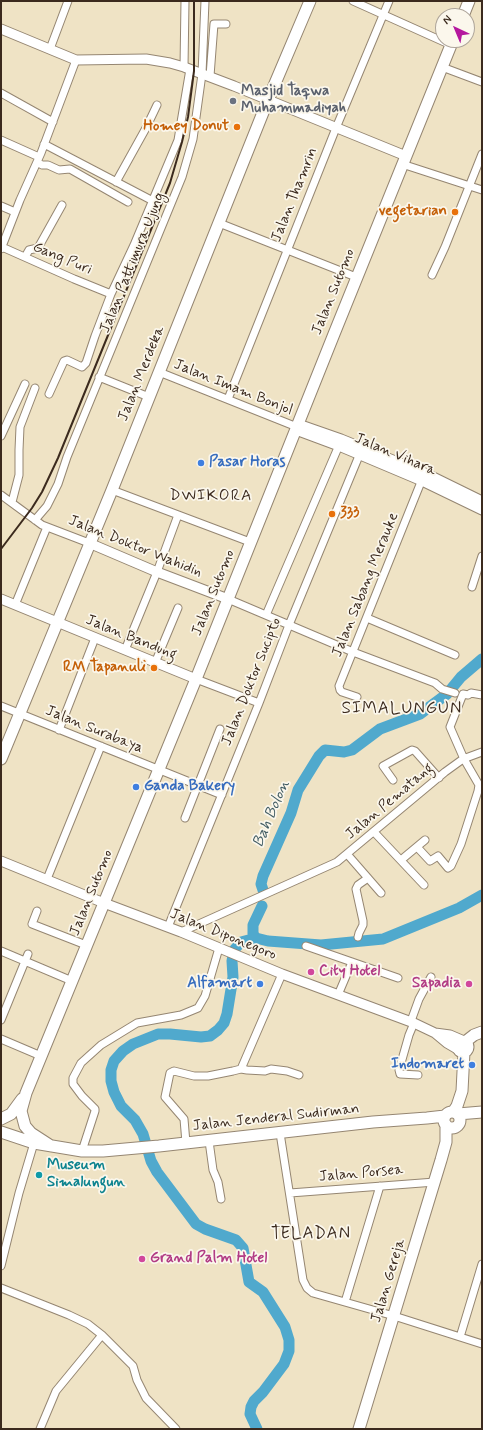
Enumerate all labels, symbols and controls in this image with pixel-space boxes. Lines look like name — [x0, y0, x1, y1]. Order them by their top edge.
north arrow — [435, 8, 475, 48]
text: N — [440, 13, 455, 28]
place label: Masjid Taqwa Muhammadiyah — [241, 83, 346, 118]
marker: Masjid Taqwa Muhammadiyah — [228, 96, 238, 106]
place label: Homey Donut — [143, 118, 229, 136]
marker: Homey Donut — [232, 122, 242, 132]
street label: Jalan Thamrin — [268, 145, 322, 245]
street label: Jalan Pattimura Ujung — [97, 190, 169, 336]
place label: vegetarian — [378, 203, 447, 221]
marker: vegetarian — [450, 207, 460, 217]
street label: Gang Puri — [30, 238, 94, 280]
street label: Jalan Sutomo — [309, 246, 359, 338]
street label: Jalan Merdeka — [115, 324, 169, 424]
street label: Jalan Imam Bonjol — [171, 356, 295, 420]
street label: Jalan Vihara — [351, 430, 439, 480]
place label: Pasar Horas — [209, 454, 285, 472]
marker: Pasar Horas — [196, 458, 206, 468]
district label: DWIKORA — [171, 487, 251, 507]
place label: 333 — [340, 505, 359, 523]
marker: 333 — [327, 509, 337, 519]
street label: Jalan Sabang Merauke — [329, 510, 403, 660]
street label: Jalan Doktor Wahidin — [66, 512, 204, 582]
street label: Jalan Sutomo — [189, 547, 239, 639]
street label: Jalan Bandung — [83, 612, 179, 664]
street label: Jalan Doktor Sucipto — [218, 615, 286, 749]
place label: RM Tapanuli — [63, 659, 146, 677]
marker: RM Tapanuli — [149, 663, 159, 673]
district label: SIMALUNGUN — [342, 699, 462, 719]
street label: Jalan Surabaya — [43, 702, 145, 758]
street label: Jalan Pematang — [342, 760, 438, 844]
place label: Ganda Bakery — [144, 778, 235, 796]
water label: Bah Bolon — [249, 778, 295, 850]
marker: Ganda Bakery — [131, 782, 141, 792]
street label: Jalan Sutomo — [67, 847, 117, 939]
street label: Jalan Diponegoro — [167, 905, 279, 965]
place label: City Hotel — [319, 963, 380, 981]
marker: City Hotel — [306, 967, 316, 977]
place label: Alfamart — [187, 975, 252, 993]
place label: Sapadia — [412, 975, 461, 993]
marker: Alfamart — [255, 979, 265, 989]
marker: Sapadia — [464, 979, 474, 989]
place label: Indomaret — [391, 1056, 464, 1074]
marker: Indomaret — [467, 1060, 477, 1070]
street label: Jalan Jenderal Sudirman — [192, 1100, 360, 1136]
place label: Museum Simalungun — [47, 1157, 125, 1192]
street label: Jalan Porsea — [318, 1161, 404, 1187]
marker: Museum Simalungun — [34, 1170, 44, 1180]
district label: TELADAN — [272, 1224, 350, 1244]
street label: Jalan Gereja — [368, 1237, 410, 1325]
place label: Grand Palm Hotel — [150, 1250, 267, 1268]
marker: Grand Palm Hotel — [137, 1254, 147, 1264]

